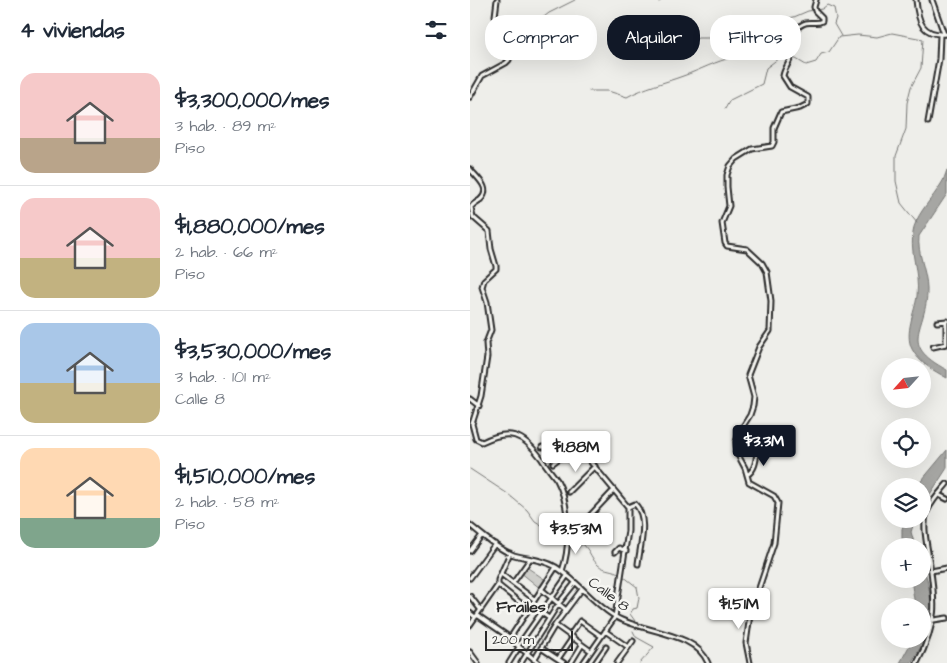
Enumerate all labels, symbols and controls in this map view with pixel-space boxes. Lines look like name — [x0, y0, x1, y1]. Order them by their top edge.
chip: Comprar — [485, 15, 597, 60]
chip: Alquilar — [607, 15, 700, 60]
chip: Filtros — [710, 15, 801, 60]
text: 4 viviendas — [20, 16, 125, 45]
icon: filters — [422, 16, 450, 44]
text: $3,300,000/mes — [175, 86, 330, 115]
icon: home — [60, 93, 120, 153]
text: 3 hab. · 89 m² — [175, 115, 276, 137]
text: Piso — [175, 137, 205, 159]
text: $1,880,000/mes — [175, 212, 325, 241]
icon: home — [60, 218, 120, 278]
text: 2 hab. · 66 m² — [175, 241, 278, 263]
text: Piso — [175, 263, 205, 285]
text: $3,530,000/mes — [175, 337, 331, 366]
icon: home — [60, 343, 120, 403]
north arrow — [881, 358, 931, 408]
map controls — [881, 358, 931, 648]
text: 3 hab. · 101 m² — [175, 366, 271, 388]
text: Calle 8 — [175, 388, 225, 410]
button: locate — [881, 418, 931, 468]
pin: $3.3M — [729, 424, 799, 467]
pin: $1.88M — [535, 430, 617, 473]
text: $3.3M — [744, 430, 784, 452]
text: $1.88M — [552, 436, 600, 458]
text: $1,510,000/mes — [175, 462, 315, 491]
icon: home — [60, 468, 120, 528]
button: layers — [881, 478, 931, 528]
text: 2 hab. · 58 m² — [175, 491, 279, 513]
pin: $3.53M — [535, 512, 617, 555]
text: Piso — [175, 513, 205, 535]
text: $3.53M — [550, 518, 602, 540]
button: + — [881, 538, 931, 588]
street label: Calle 8 — [584, 572, 634, 617]
pin: $1.51M — [698, 588, 780, 630]
text: $1.51M — [719, 593, 759, 615]
district label: Frailes — [496, 596, 546, 618]
button: − — [881, 598, 931, 648]
scale bar — [485, 628, 572, 651]
text: 200 m — [492, 630, 534, 650]

